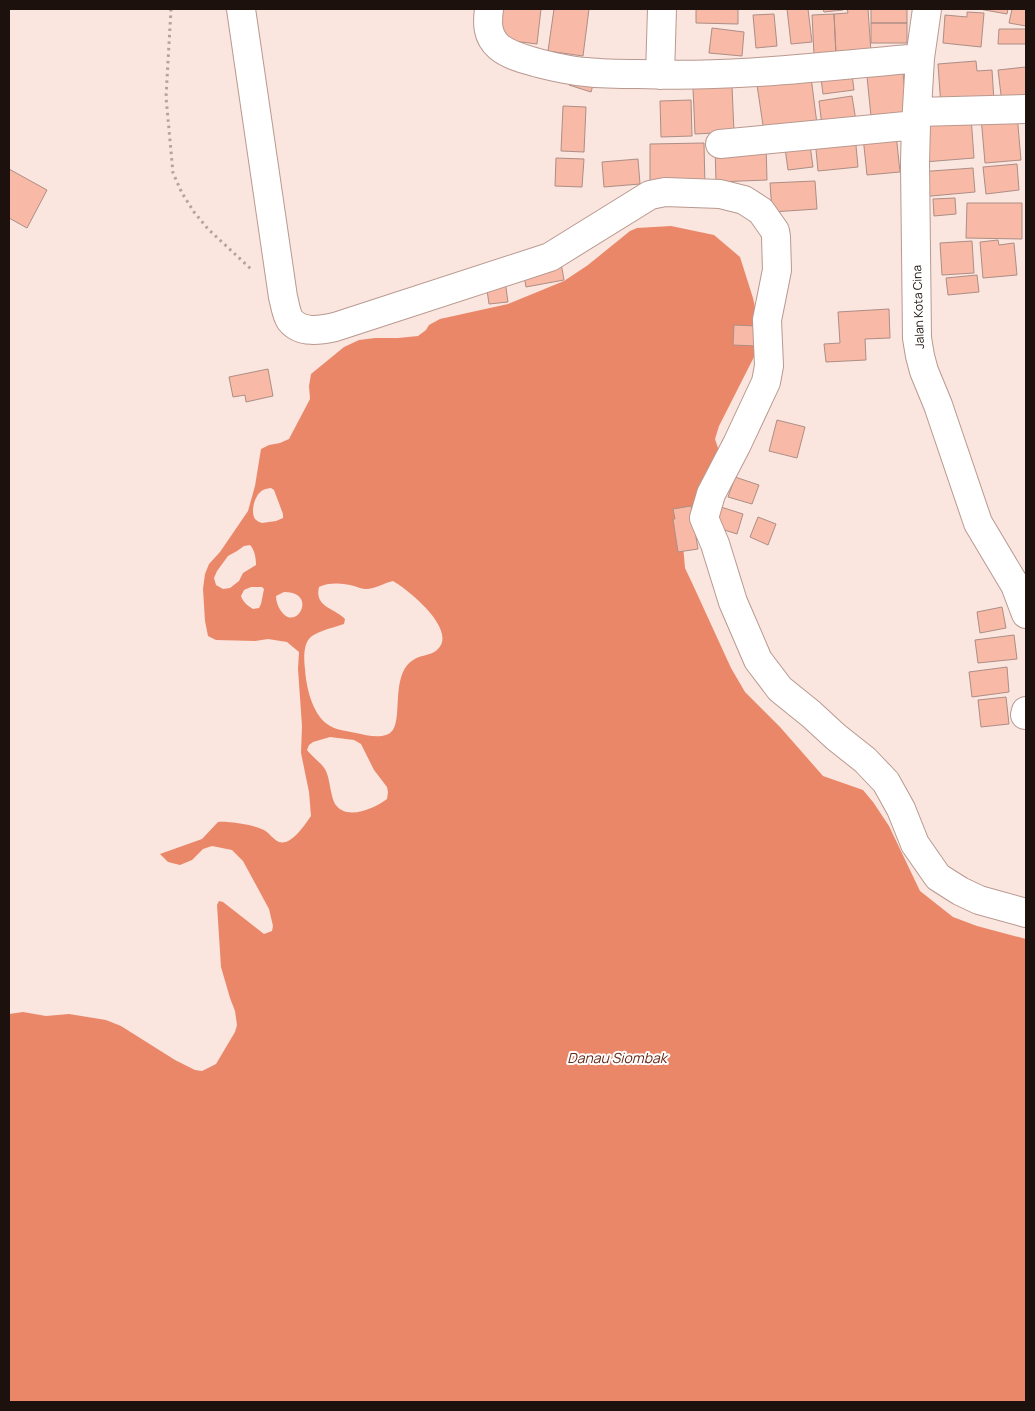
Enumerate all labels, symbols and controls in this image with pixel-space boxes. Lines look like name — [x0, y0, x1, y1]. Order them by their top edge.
street label: Jalan Kota Cina — [908, 265, 928, 349]
water label: Danau Siombak — [567, 1048, 669, 1067]

